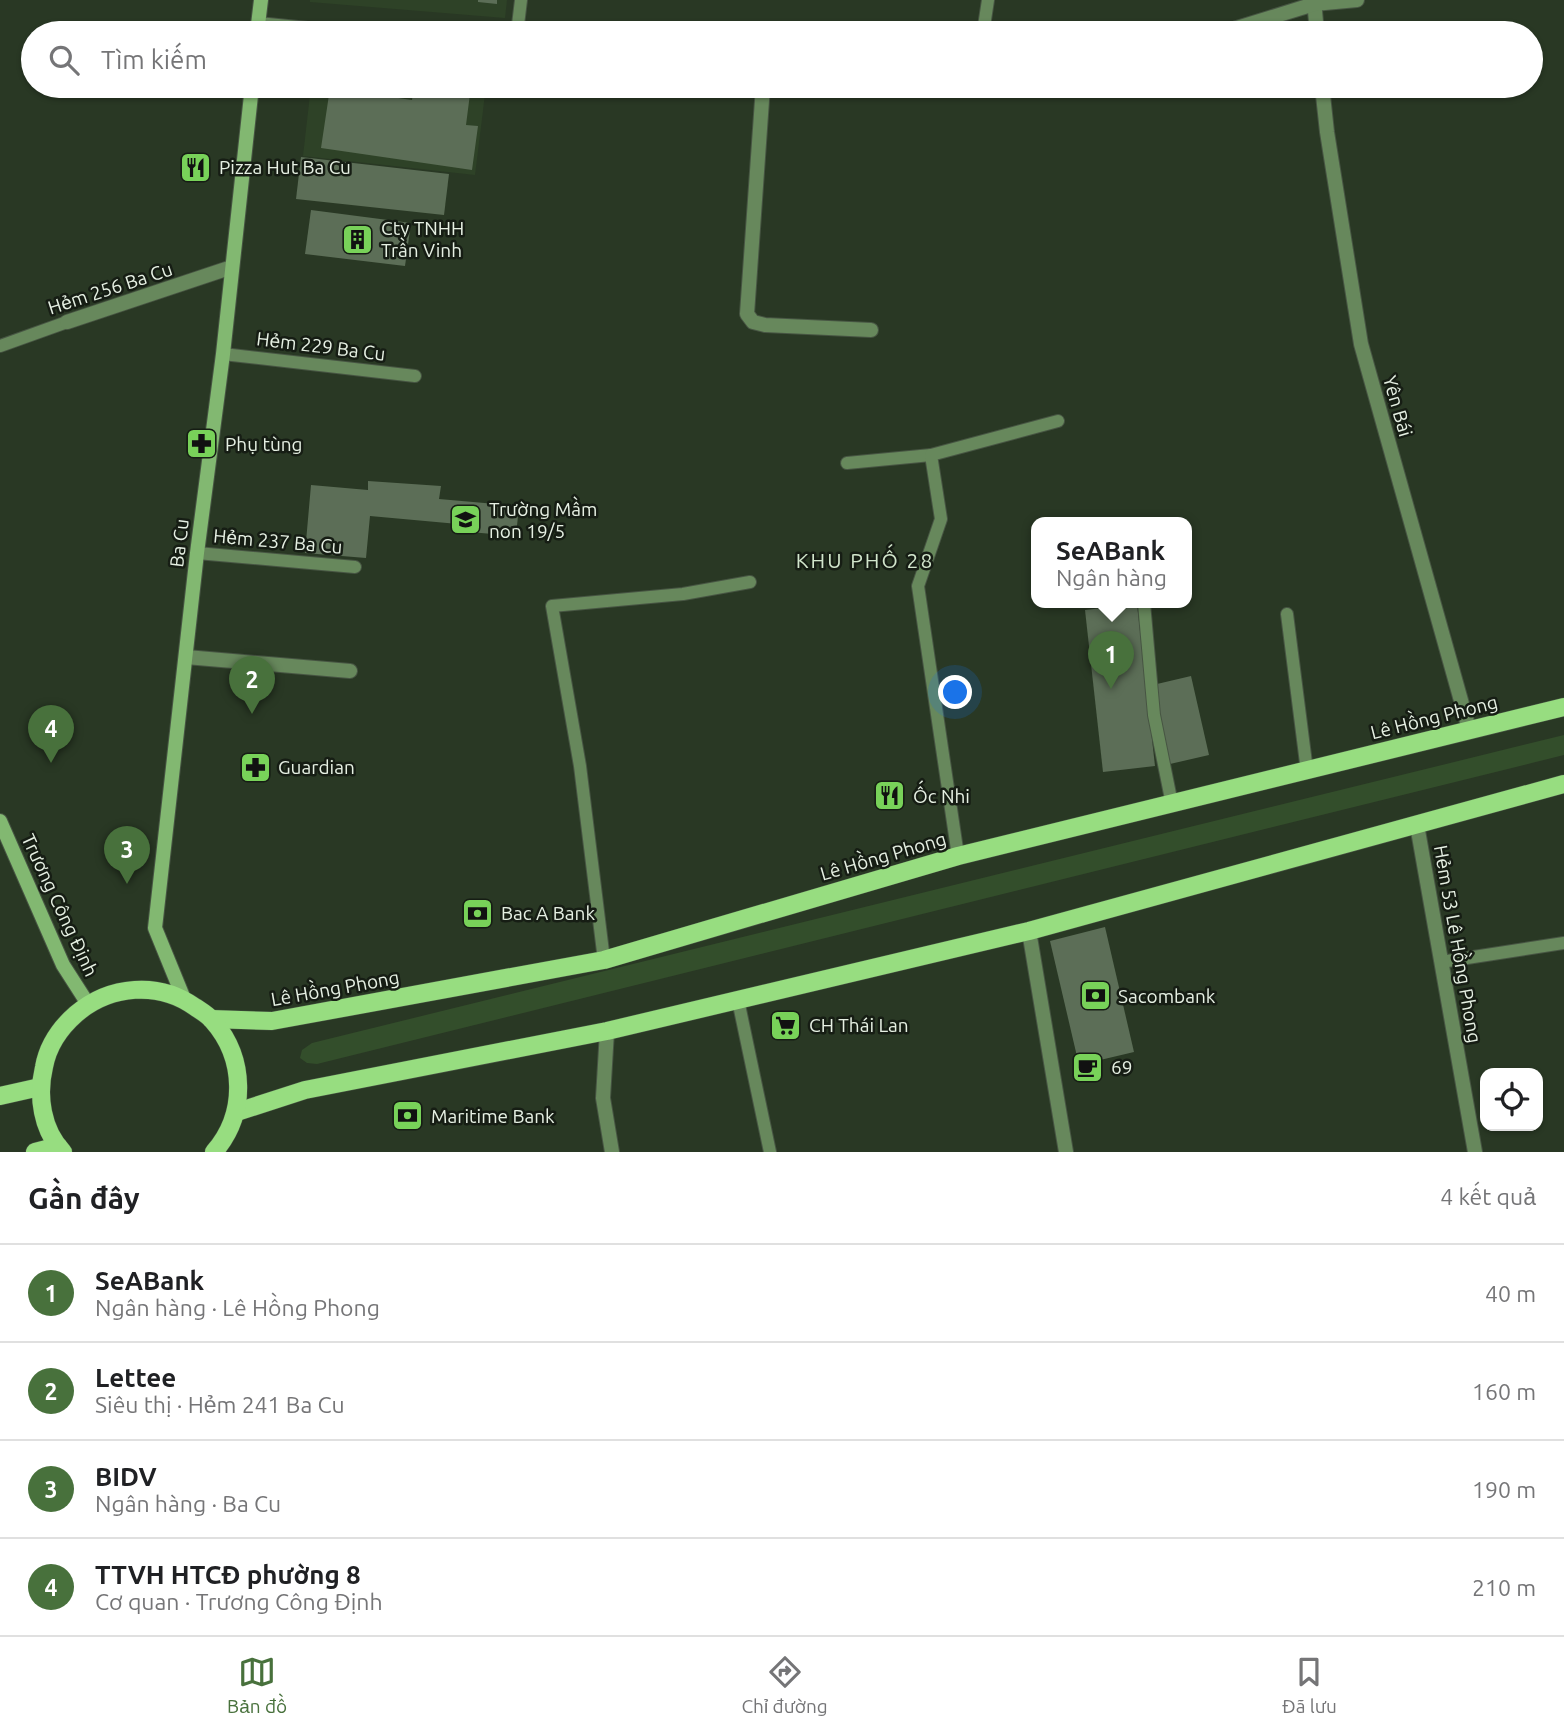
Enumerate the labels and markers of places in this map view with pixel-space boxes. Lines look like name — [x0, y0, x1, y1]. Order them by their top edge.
restaurant icon: Pizza Hut Ba Cu — [179, 150, 213, 184]
place label: Pizza Hut Ba Cu — [219, 156, 351, 178]
place label: Cty TNHH Trần Vinh — [381, 217, 464, 261]
building icon: Cty TNHH Trần Vinh — [341, 222, 375, 256]
pharmacy icon: Phụ tùng — [185, 427, 219, 461]
place label: Phụ tùng — [225, 433, 303, 455]
place label: Trường Mầm non 19/5 — [489, 496, 597, 542]
school or university icon: Trường Mầm non 19/5 — [449, 503, 483, 537]
pin: 1 — [1088, 631, 1134, 689]
pin: 2 — [229, 656, 275, 714]
pin: 4 — [28, 705, 74, 763]
pharmacy icon: Guardian — [238, 750, 272, 784]
place label: Guardian — [278, 756, 355, 778]
restaurant icon: Ốc Nhi — [873, 779, 907, 813]
place label: Ốc Nhi — [913, 780, 970, 807]
pin: 3 — [104, 826, 150, 884]
bank icon: Bac A Bank — [461, 896, 495, 930]
place label: Bac A Bank — [501, 902, 595, 924]
bank icon: Sacombank — [1078, 979, 1112, 1013]
place label: Sacombank — [1118, 985, 1216, 1007]
supermarket icon: CH Thái Lan — [769, 1008, 803, 1042]
place label: CH Thái Lan — [809, 1014, 909, 1036]
cafe icon: 69 — [1071, 1050, 1105, 1084]
place label: 69 — [1111, 1056, 1132, 1078]
bank icon: Maritime Bank — [391, 1099, 425, 1133]
place label: Maritime Bank — [431, 1105, 555, 1127]

